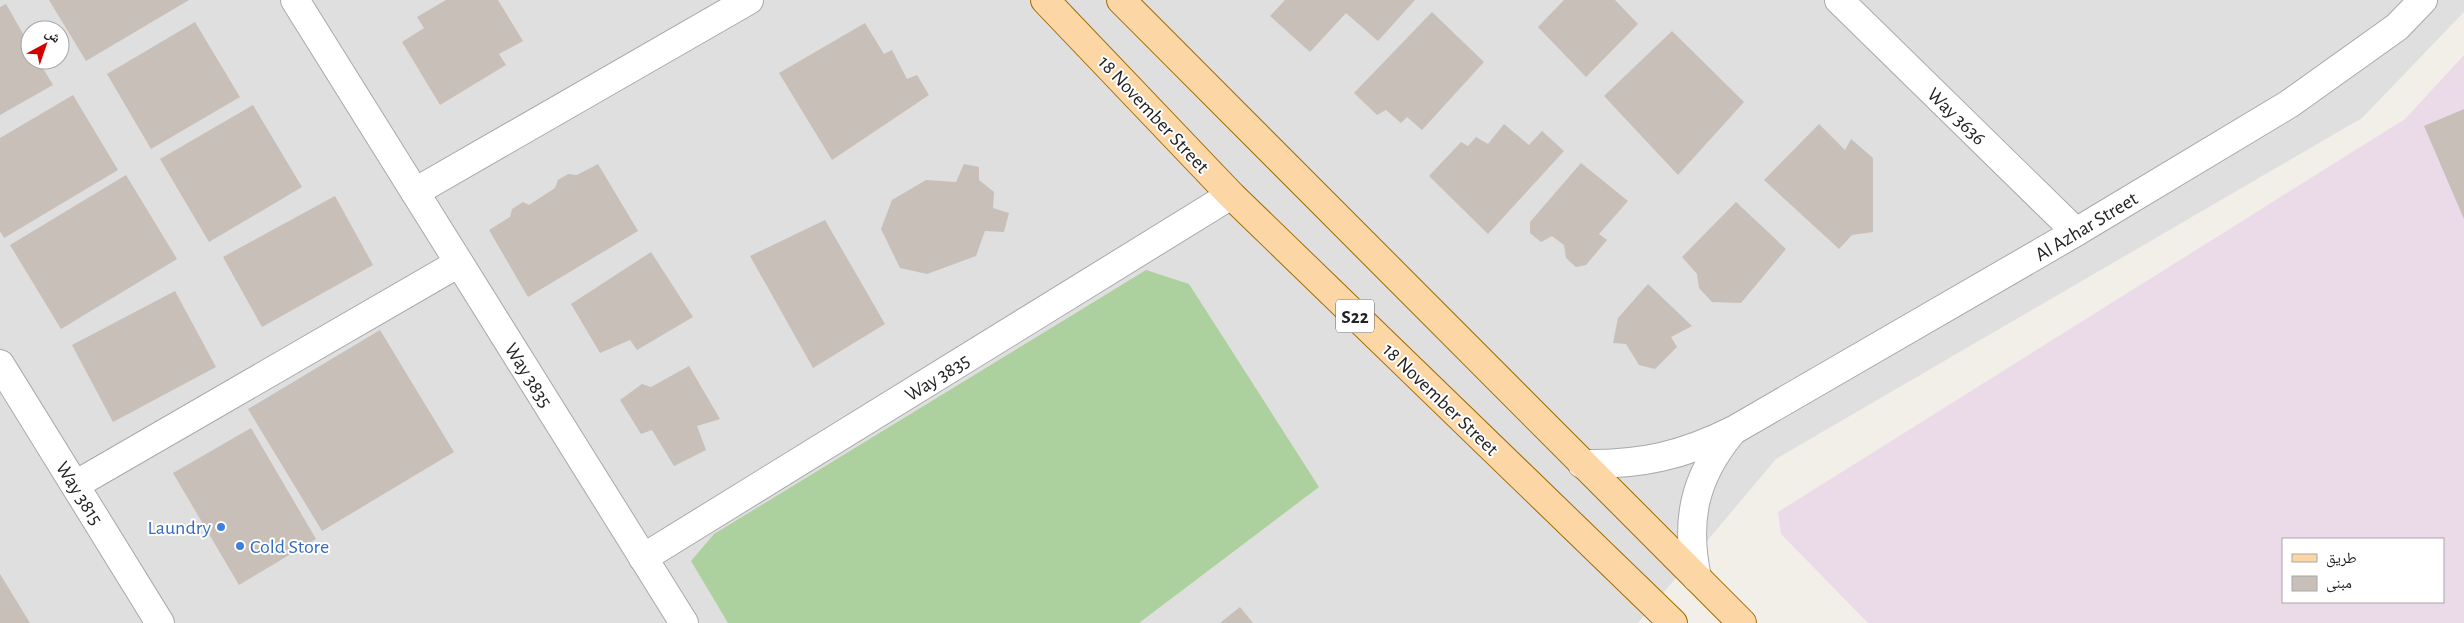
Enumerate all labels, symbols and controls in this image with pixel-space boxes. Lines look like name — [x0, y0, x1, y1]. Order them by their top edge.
north arrow — [20, 20, 70, 70]
text: ش — [42, 26, 63, 47]
street label: 18 November Street — [1094, 52, 1213, 178]
street label: Way 3636 — [1923, 84, 1989, 149]
street label: Al Azhar Street — [2032, 188, 2142, 265]
road number: S22 — [1336, 300, 1374, 332]
street label: Way 3835 — [501, 340, 556, 411]
street label: 18 November Street — [1379, 340, 1502, 460]
street label: Way 3835 — [902, 350, 973, 405]
street label: Way 3815 — [52, 458, 106, 529]
place label: Laundry — [148, 518, 211, 538]
marker: Laundry — [215, 521, 227, 533]
place label: Cold Store — [250, 537, 329, 557]
legend — [2282, 538, 2444, 603]
marker: Cold Store — [234, 540, 246, 552]
text: طريق — [2326, 551, 2357, 568]
text: مبنى — [2326, 576, 2352, 593]

